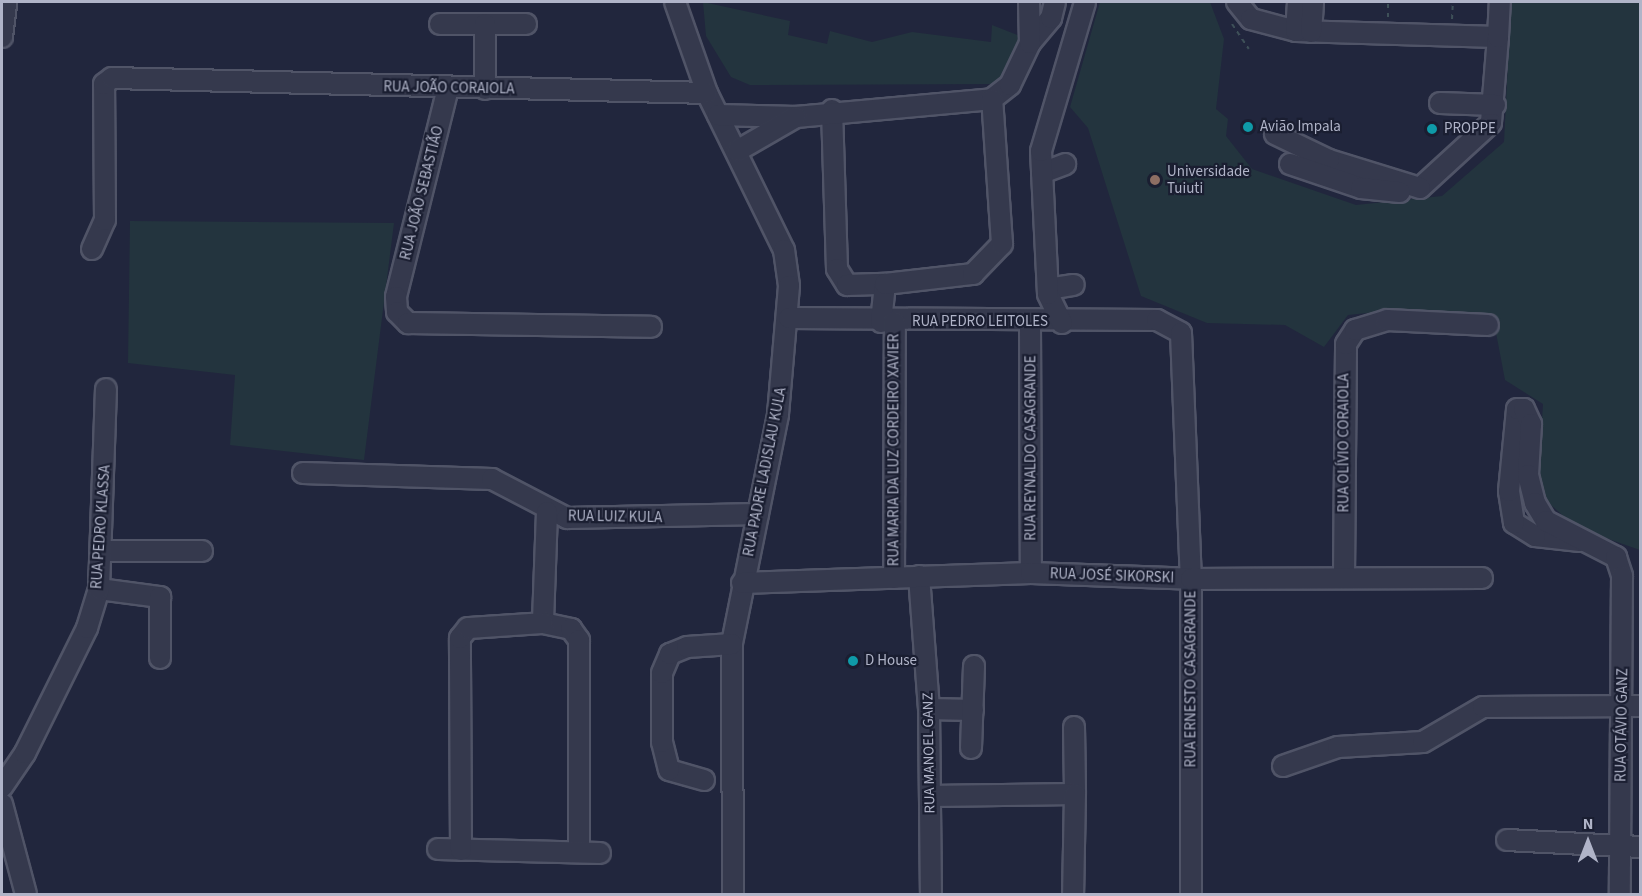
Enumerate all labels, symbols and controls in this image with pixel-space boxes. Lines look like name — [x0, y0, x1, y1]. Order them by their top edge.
street label: RUA JOÃO CORAIOLA — [383, 78, 515, 98]
place label: Avião Impala — [1260, 118, 1341, 136]
marker: Avião Impala — [1241, 120, 1255, 134]
place label: PROPPE — [1444, 120, 1496, 138]
marker: PROPPE — [1425, 122, 1439, 136]
street label: RUA JOÃO SEBASTIÃO — [397, 124, 447, 262]
place label: Universidade Tuiuti — [1167, 162, 1250, 197]
marker: Universidade Tuiuti — [1148, 173, 1162, 187]
street label: RUA PEDRO LEITOLES — [912, 313, 1048, 331]
street label: RUA MARIA DA LUZ CORDEIRO XAVIER — [885, 334, 903, 566]
street label: RUA REYNALDO CASAGRANDE — [1022, 355, 1040, 541]
street label: RUA OLÍVIO CORAIOLA — [1335, 373, 1353, 513]
street label: RUA PADRE LADISLAU KULA — [740, 386, 790, 558]
street label: RUA PEDRO KLASSA — [88, 464, 114, 590]
street label: RUA LUIZ KULA — [568, 507, 662, 527]
street label: RUA JOSÉ SIKORSKI — [1050, 565, 1174, 587]
street label: RUA ERNESTO CASAGRANDE — [1182, 591, 1200, 767]
place label: D House — [865, 652, 917, 670]
marker: D House — [846, 654, 860, 668]
street label: RUA OTÁVIO GANZ — [1612, 668, 1632, 782]
street label: RUA MANOEL GANZ — [919, 692, 939, 814]
north arrow — [1558, 812, 1618, 872]
text: N — [1583, 813, 1593, 835]

